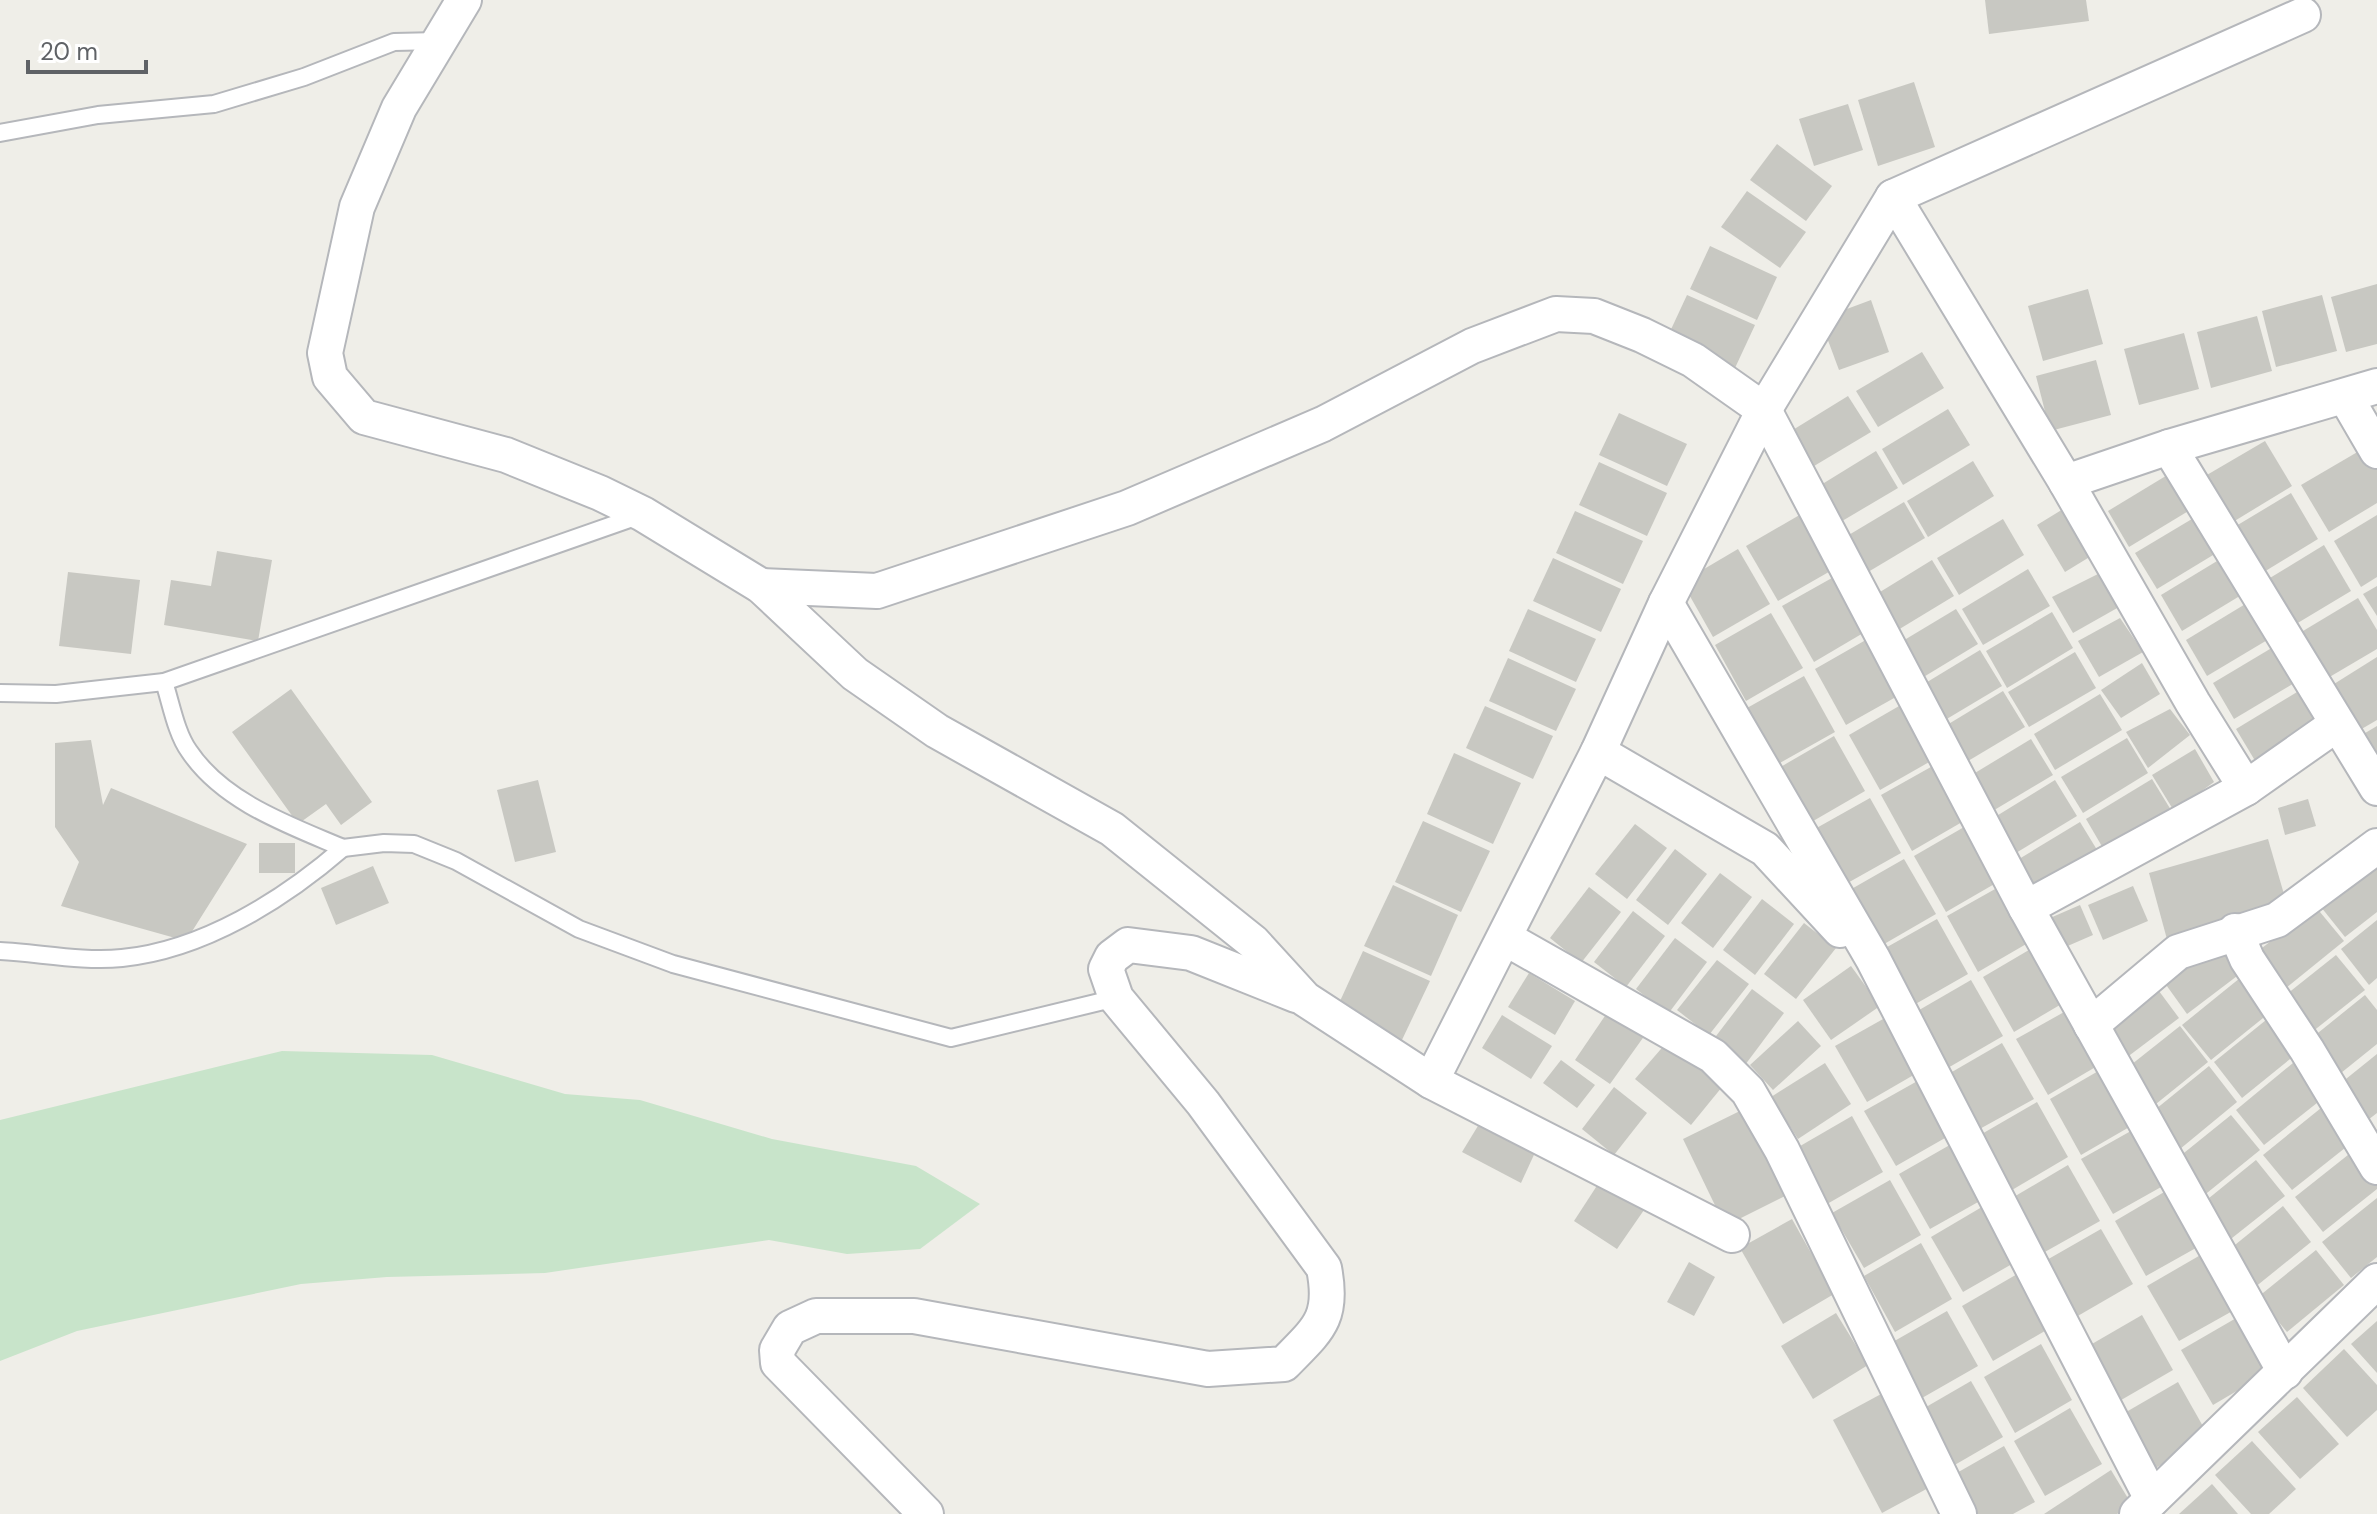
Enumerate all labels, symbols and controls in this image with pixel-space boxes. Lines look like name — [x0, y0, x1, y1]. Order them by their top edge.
scale bar — [28, 24, 146, 74]
text: 20 m — [40, 36, 98, 67]

